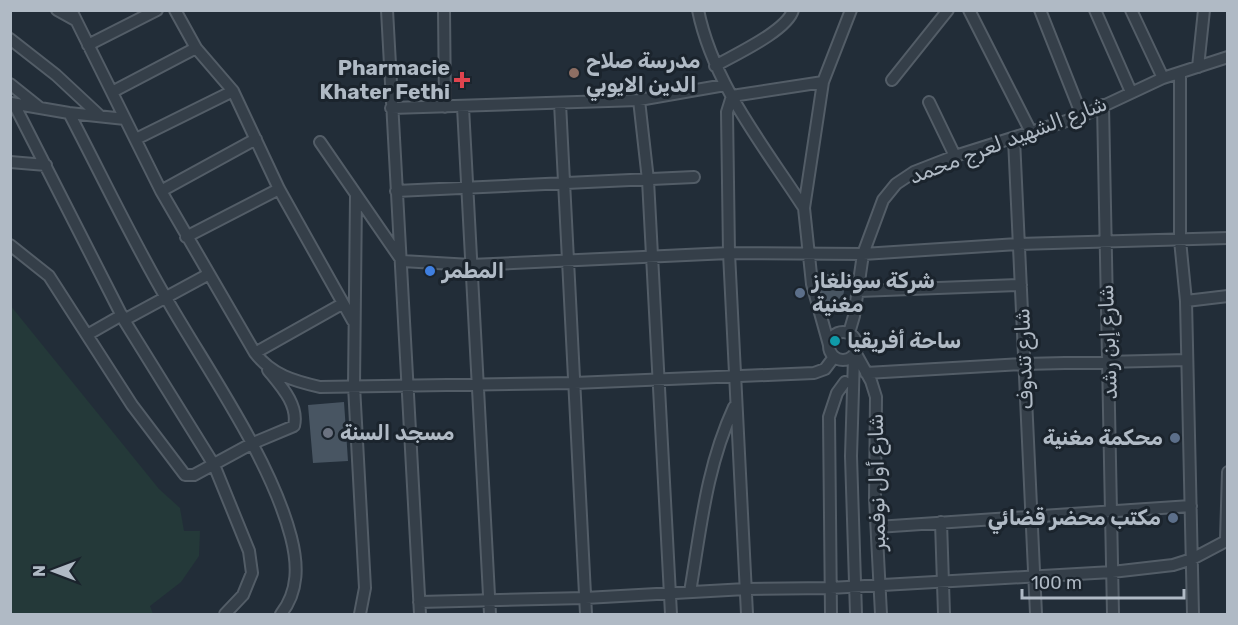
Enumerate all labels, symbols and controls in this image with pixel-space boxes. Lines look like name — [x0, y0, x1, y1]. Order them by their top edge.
place label: مدرسة صلاح الدين الايوبي — [586, 48, 701, 101]
place label: Pharmacie Khater Fethi — [320, 55, 450, 104]
marker: مدرسة صلاح الدين الايوبي — [567, 66, 581, 80]
marker: Pharmacie Khater Fethi — [455, 73, 469, 87]
street label: شارع الشهيد لعرج محمد — [905, 90, 1111, 191]
place label: المطمر — [440, 258, 504, 284]
marker: المطمر — [423, 264, 437, 278]
place label: شركة سونلغاز مغنية — [810, 268, 935, 317]
street label: شارع إبن رشد — [1093, 284, 1124, 400]
marker: شركة سونلغاز مغنية — [793, 286, 807, 300]
street label: شارع تندوف — [1009, 308, 1040, 410]
place label: ساحة أفريقيا — [847, 328, 961, 354]
marker: ساحة أفريقيا — [828, 334, 842, 348]
street label: شارع أول نوفمبر — [863, 413, 892, 553]
place label: مسجد السنة — [340, 420, 455, 445]
place label: محكمة مغنية — [1043, 425, 1163, 450]
marker: مسجد السنة — [321, 426, 335, 440]
marker: محكمة مغنية — [1168, 431, 1182, 445]
place label: مكتب محضر قضائي — [988, 505, 1161, 534]
marker: مكتب محضر قضائي — [1166, 511, 1180, 525]
north arrow — [24, 541, 84, 601]
scale bar — [1022, 562, 1184, 600]
text: N — [30, 565, 49, 577]
text: 100 m — [1031, 572, 1082, 594]

